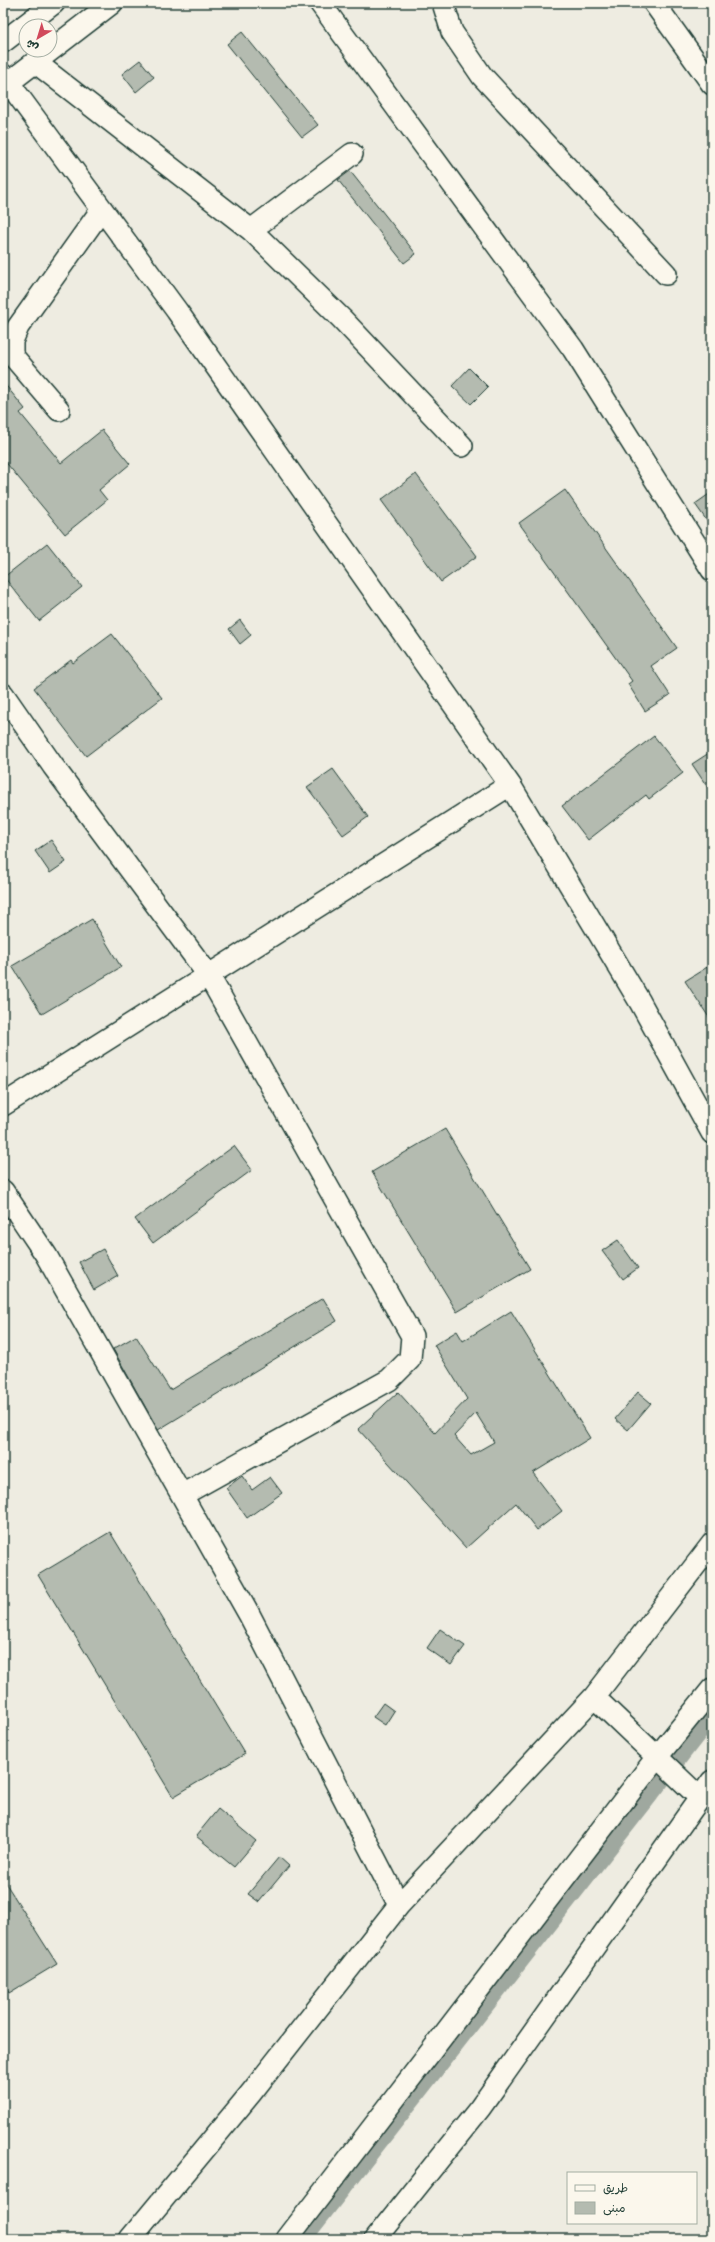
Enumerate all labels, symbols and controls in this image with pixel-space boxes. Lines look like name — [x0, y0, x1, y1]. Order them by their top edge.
north arrow — [18, 18, 58, 58]
text: ش — [23, 36, 42, 54]
legend — [567, 2172, 697, 2224]
text: طريق — [603, 2181, 628, 2197]
text: مبنى — [603, 2201, 626, 2217]

